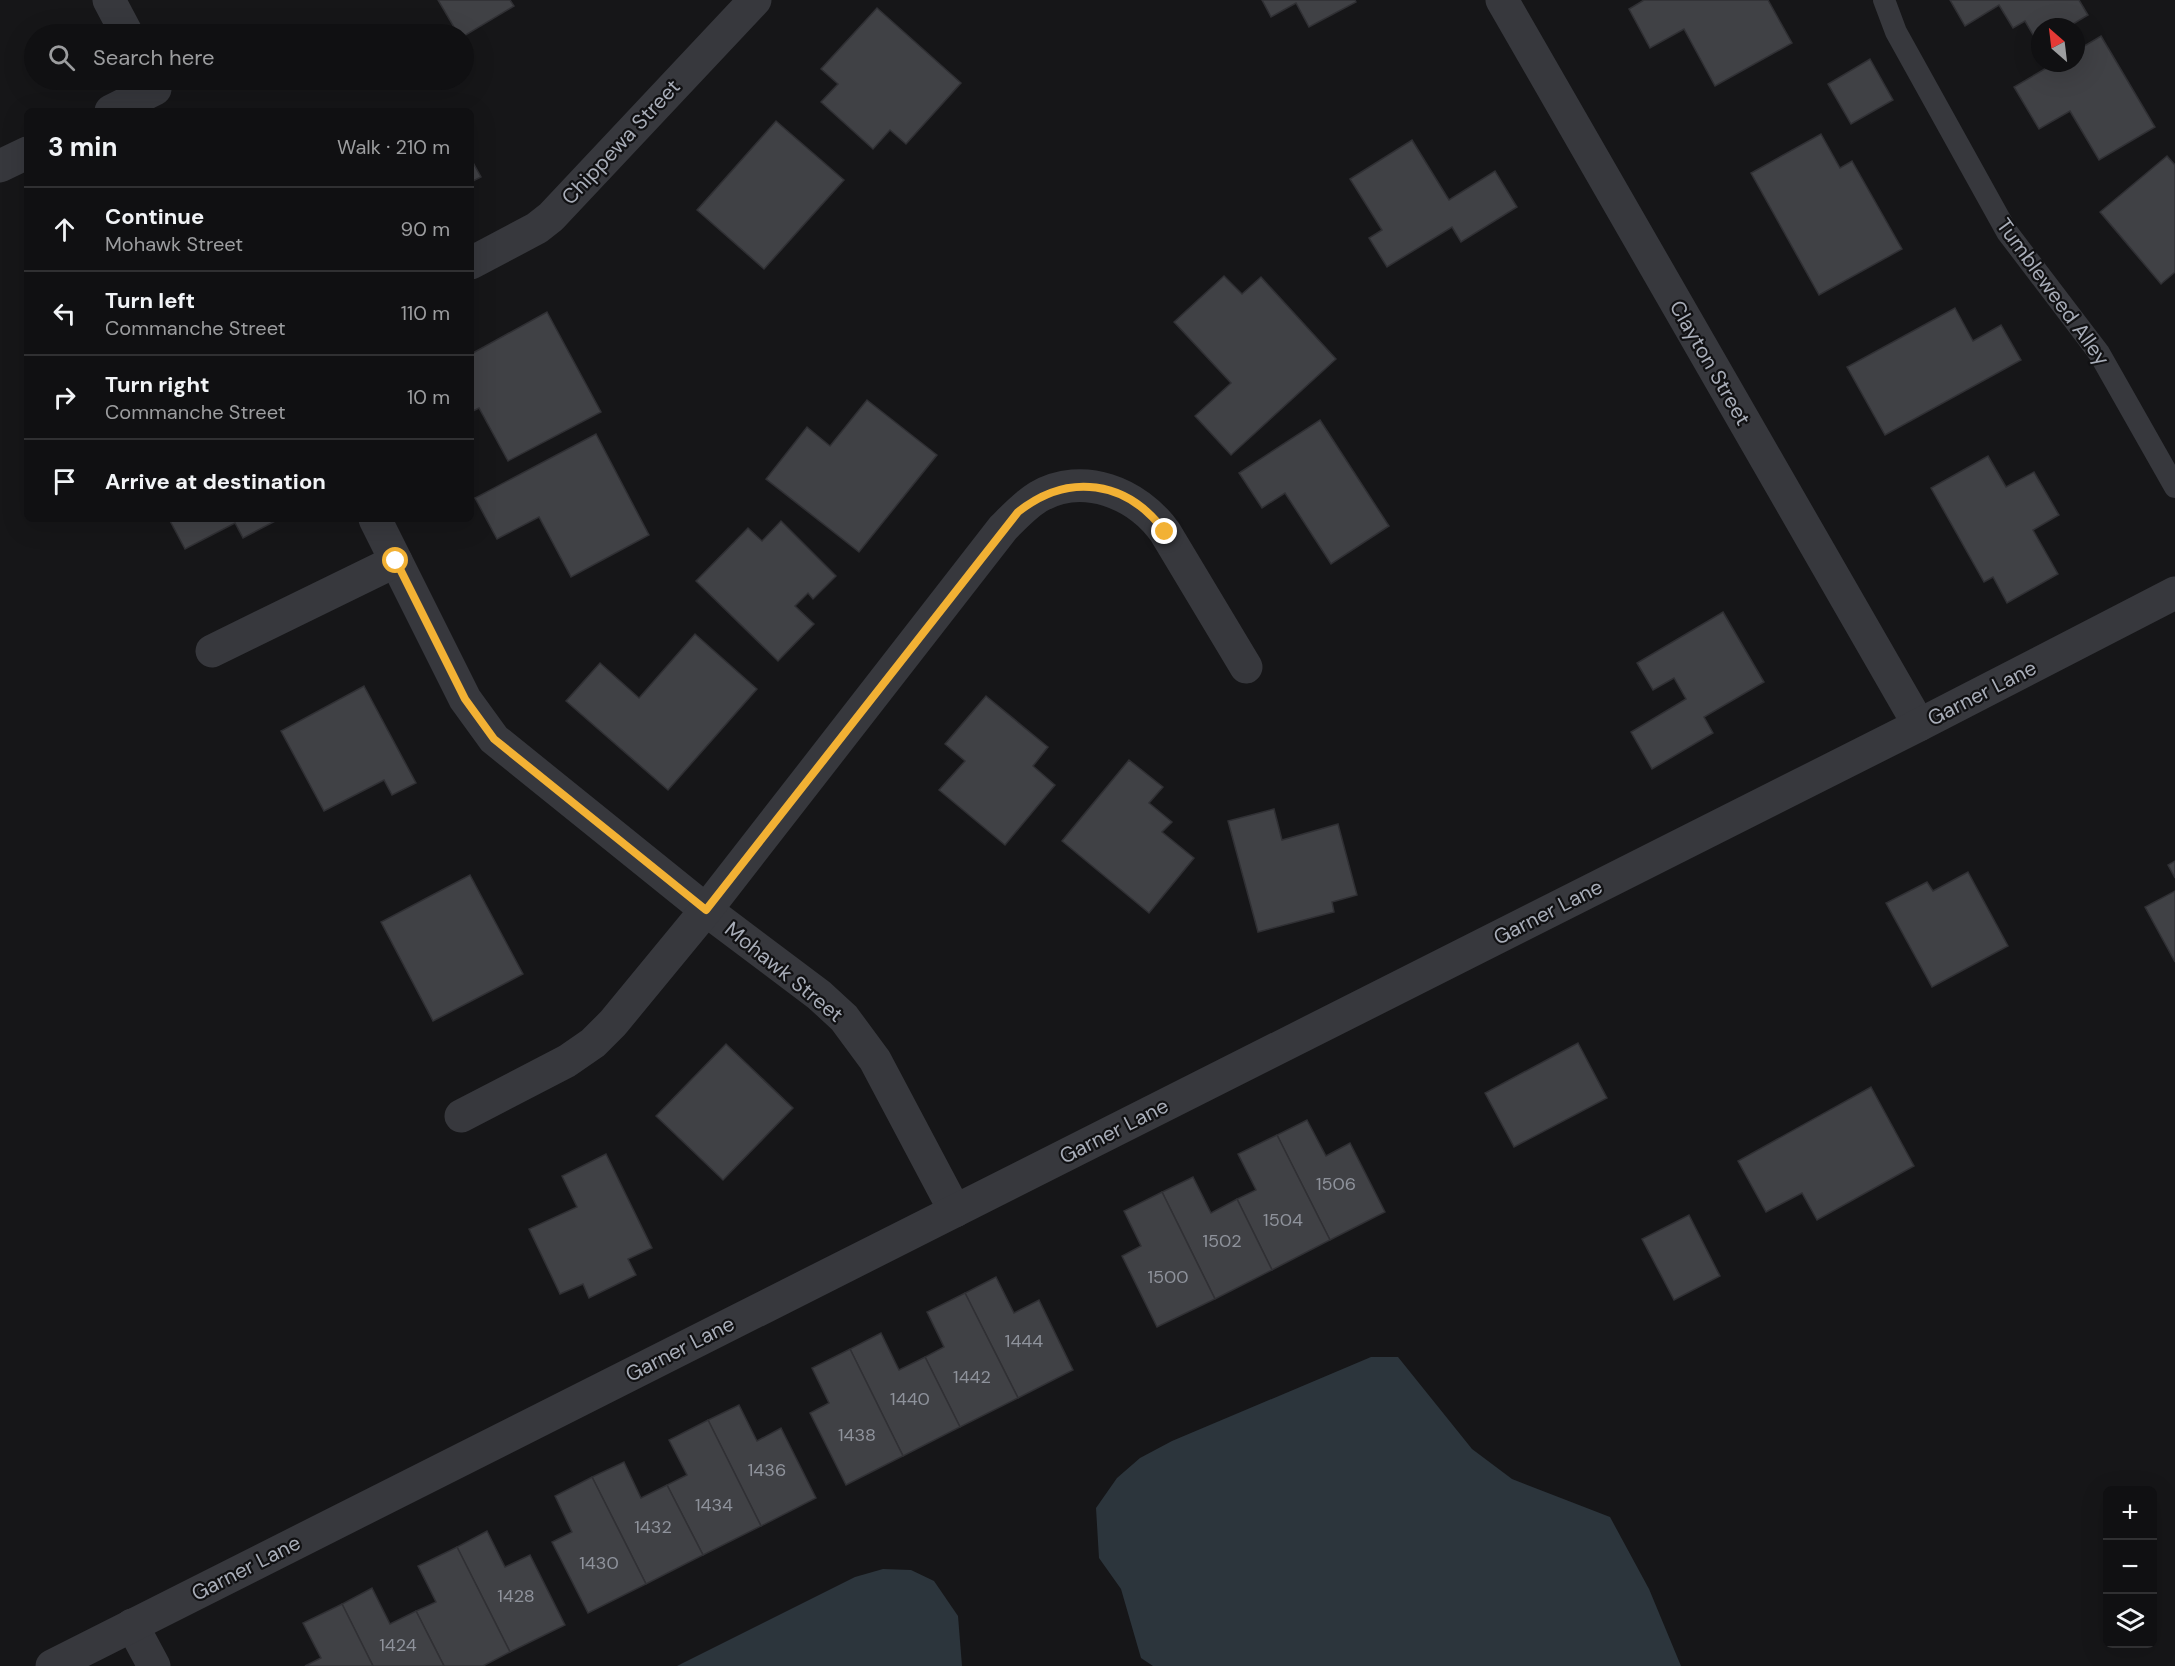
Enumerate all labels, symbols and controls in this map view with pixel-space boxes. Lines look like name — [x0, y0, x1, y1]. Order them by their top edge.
north arrow — [2031, 18, 2085, 72]
search box — [24, 24, 474, 90]
icon: search — [45, 41, 78, 74]
text: Search here — [93, 43, 214, 72]
street label: Chippewa Street — [555, 73, 687, 211]
text: 3 min — [48, 130, 117, 164]
text: Walk · 210 m — [337, 134, 450, 160]
text: Continue — [105, 202, 204, 231]
icon: ahead — [48, 213, 81, 246]
street label: Tumbleweed Alley — [1990, 213, 2116, 371]
text: 90 m — [401, 216, 450, 242]
text: Mohawk Street — [105, 231, 243, 257]
text: Turn left — [105, 286, 195, 315]
street label: Clayton Street — [1663, 295, 1757, 431]
icon: left — [48, 297, 81, 330]
text: 110 m — [401, 300, 450, 326]
text: Commanche Street — [105, 315, 286, 341]
text: Turn right — [105, 370, 210, 399]
icon: right — [48, 381, 81, 414]
text: 10 m — [407, 384, 450, 410]
text: Commanche Street — [105, 399, 286, 425]
icon: arrive — [48, 465, 81, 498]
text: Arrive at destination — [105, 467, 326, 496]
route end — [1151, 518, 1177, 544]
route start — [382, 547, 408, 573]
street label: Garner Lane — [1923, 654, 2041, 732]
street label: Garner Lane — [1489, 873, 1607, 951]
street label: Mohawk Street — [719, 915, 849, 1029]
street label: Garner Lane — [1055, 1092, 1173, 1170]
house number: 1506 — [1316, 1172, 1356, 1196]
house number: 1504 — [1263, 1208, 1303, 1232]
house number: 1502 — [1202, 1229, 1242, 1253]
house number: 1500 — [1147, 1265, 1189, 1289]
street label: Garner Lane — [621, 1310, 739, 1388]
house number: 1444 — [1005, 1329, 1043, 1353]
house number: 1442 — [953, 1365, 991, 1389]
house number: 1440 — [890, 1387, 930, 1411]
house number: 1438 — [838, 1423, 876, 1447]
house number: 1436 — [748, 1458, 786, 1482]
map controls — [2103, 1486, 2157, 1648]
button: + — [2103, 1486, 2157, 1540]
house number: 1434 — [695, 1493, 733, 1517]
house number: 1432 — [634, 1515, 672, 1539]
street label: Garner Lane — [187, 1529, 305, 1607]
button: − — [2103, 1540, 2157, 1594]
house number: 1430 — [579, 1551, 619, 1575]
house number: 1428 — [497, 1584, 535, 1608]
button: layers — [2103, 1594, 2157, 1648]
house number: 1424 — [379, 1633, 417, 1657]

